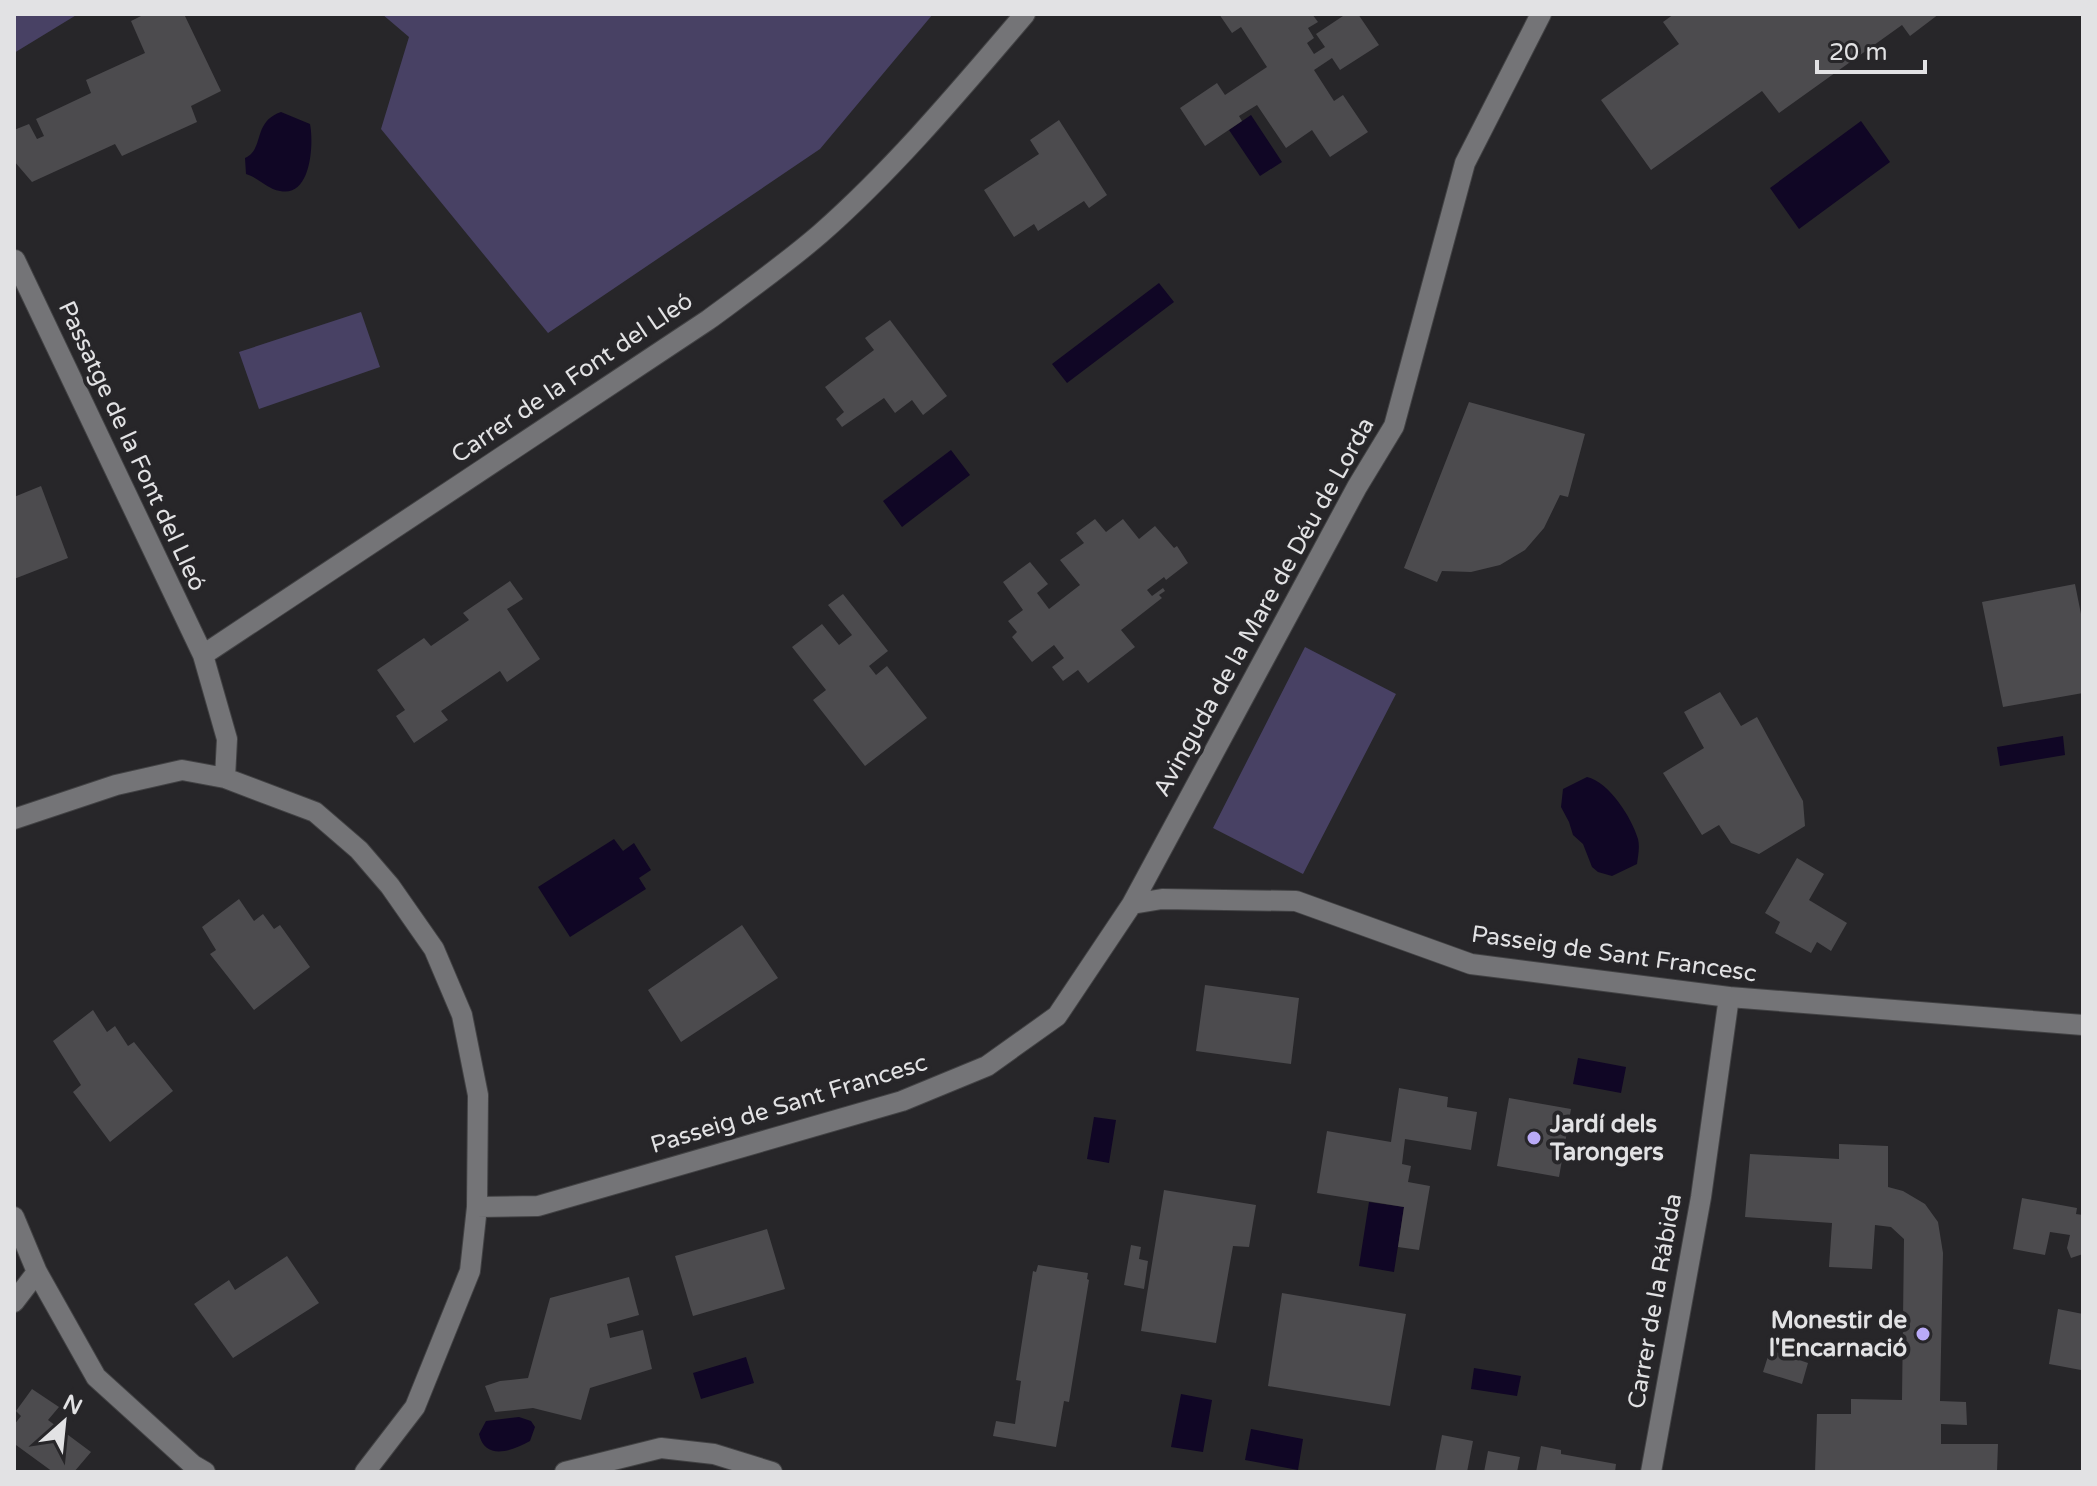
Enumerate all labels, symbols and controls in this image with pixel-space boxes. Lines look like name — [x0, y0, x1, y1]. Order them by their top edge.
scale bar — [1817, 24, 1925, 74]
text: 20 m — [1829, 38, 1887, 67]
street label: Carrer de la Font del Lleó — [446, 286, 698, 470]
street label: Passatge de la Font del Lleó — [52, 296, 212, 596]
street label: Avinguda de la Mare de Déu de Lorda — [1147, 412, 1381, 802]
street label: Passeig de Sant Francesc — [1469, 920, 1759, 988]
street label: Passeig de Sant Francesc — [647, 1048, 931, 1160]
place label: Jardí dels Tarongers — [1549, 1110, 1664, 1167]
marker: Jardí dels Tarongers — [1525, 1129, 1543, 1147]
street label: Carrer de la Rábida — [1622, 1191, 1688, 1411]
place label: Monestir de l'Encarnació — [1769, 1306, 1907, 1363]
marker: Monestir de l'Encarnació — [1914, 1325, 1932, 1343]
north arrow — [24, 1382, 104, 1462]
text: N — [59, 1389, 86, 1421]

